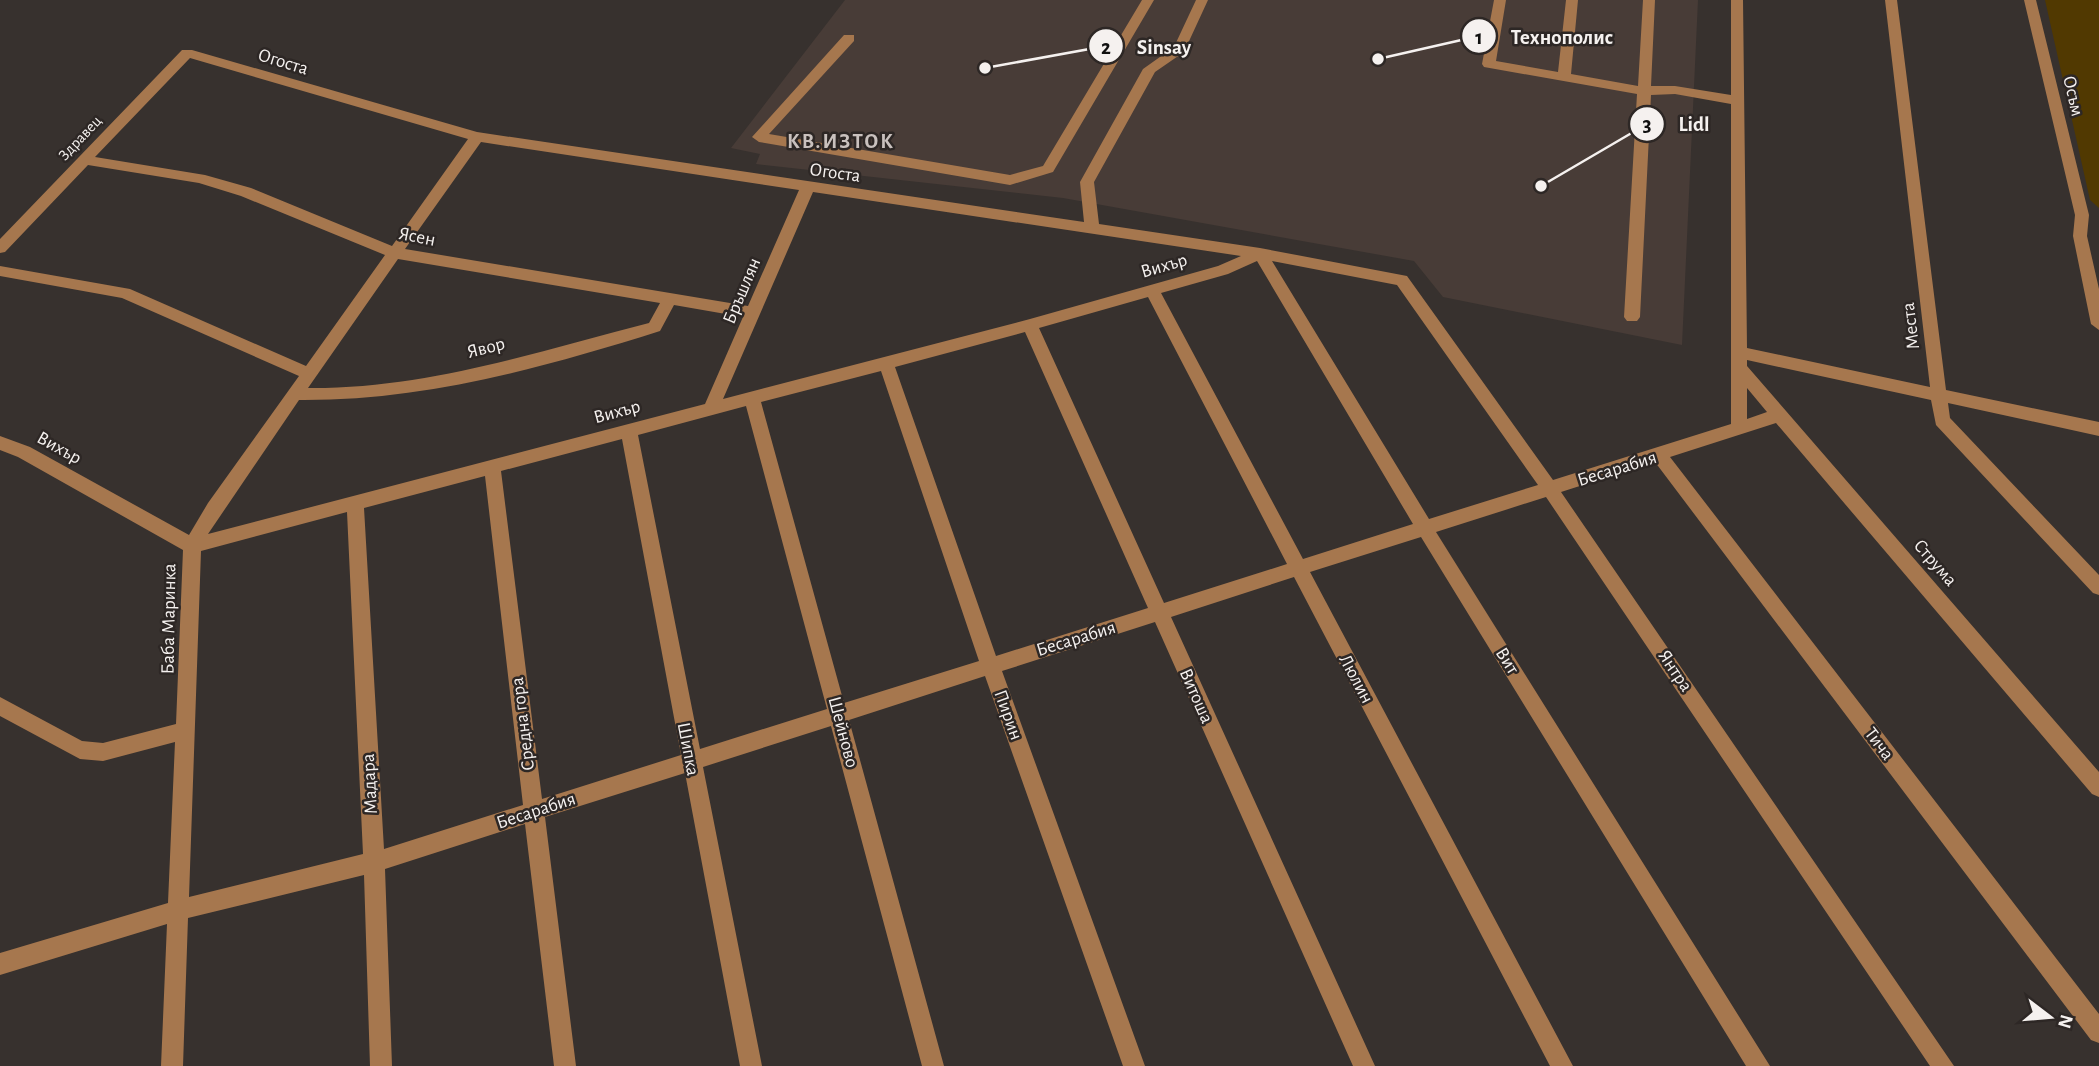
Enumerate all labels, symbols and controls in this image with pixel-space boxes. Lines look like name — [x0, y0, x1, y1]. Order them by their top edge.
callout: Технополис — [1462, 15, 1627, 57]
callout: Sinsay — [1088, 25, 1206, 67]
text: 1 — [1475, 27, 1483, 48]
text: Технополис — [1511, 27, 1613, 48]
text: 2 — [1101, 37, 1111, 58]
text: Sinsay — [1137, 37, 1192, 58]
street label: Огоста — [256, 45, 311, 79]
street label: Осъм — [2059, 74, 2087, 118]
callout: Lidl — [1630, 103, 1724, 145]
street label: Здравец — [55, 112, 105, 164]
text: 3 — [1642, 114, 1652, 135]
text: Lidl — [1678, 114, 1710, 135]
district label: КВ.ИЗТОК — [787, 131, 895, 152]
street label: Огоста — [808, 160, 862, 186]
street label: Ясен — [397, 224, 437, 250]
street label: Вихър — [1139, 250, 1189, 282]
street label: Бръшлян — [720, 255, 764, 327]
street label: Места — [1899, 301, 1923, 351]
street label: Явор — [465, 334, 507, 362]
street label: Вихър — [592, 397, 642, 427]
street label: Вихър — [34, 428, 84, 468]
street label: Бесарабия — [1575, 448, 1659, 490]
street label: Струма — [1910, 536, 1960, 590]
street label: Баба Маринка — [159, 563, 179, 675]
street label: Бесарабия — [1034, 618, 1118, 660]
street label: Вит — [1492, 644, 1522, 678]
street label: Янтра — [1654, 647, 1696, 696]
street label: Люлин — [1335, 651, 1377, 707]
street label: Витоша — [1175, 666, 1217, 727]
street label: Средна гора — [508, 676, 538, 772]
street label: Пирин — [990, 687, 1026, 743]
street label: Шейново — [824, 694, 862, 770]
street label: Шипка — [674, 721, 703, 778]
street label: Тича — [1861, 724, 1897, 764]
street label: Мадара — [359, 753, 381, 815]
street label: Бесарабия — [494, 789, 578, 833]
north arrow — [2015, 982, 2085, 1052]
text: N — [2054, 1012, 2076, 1030]

